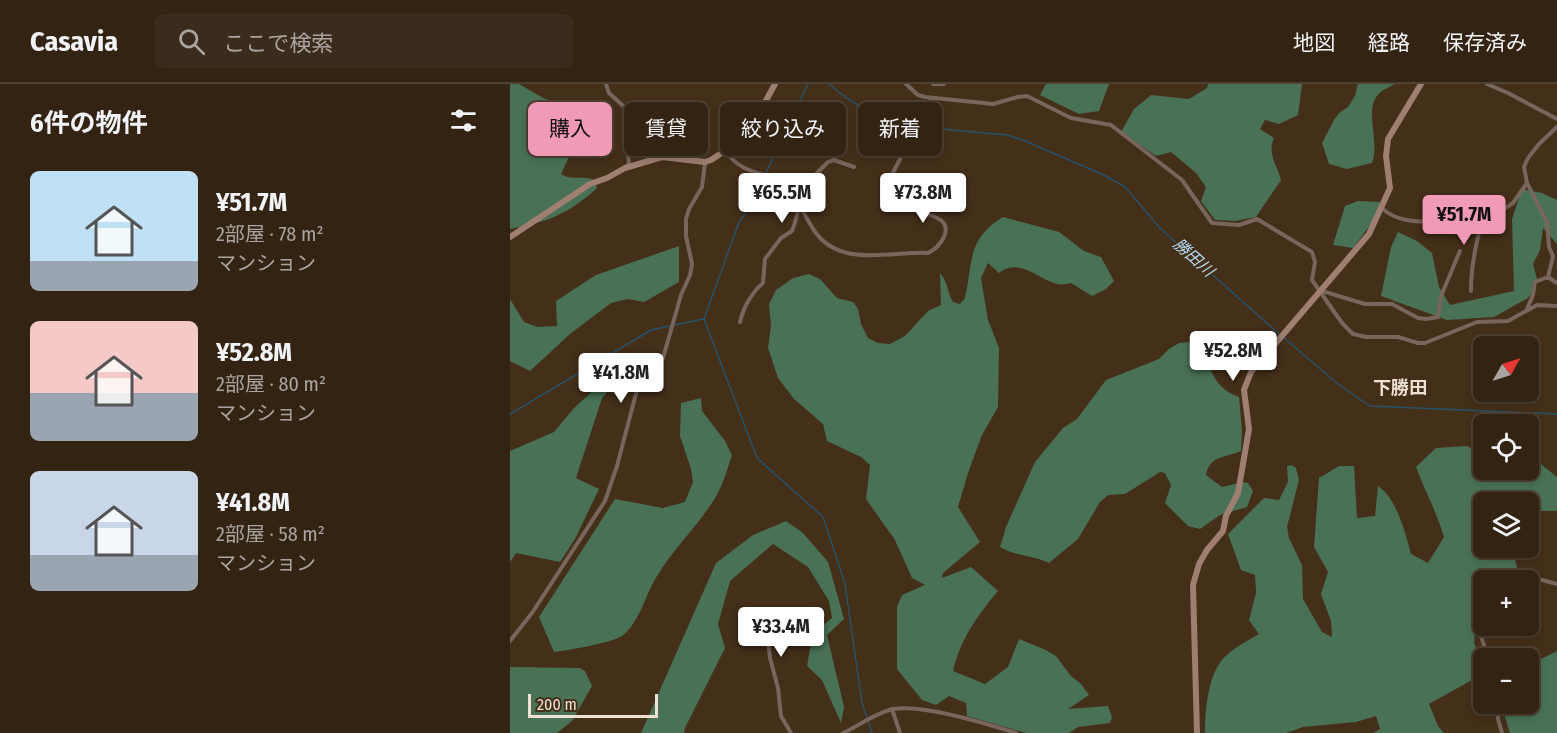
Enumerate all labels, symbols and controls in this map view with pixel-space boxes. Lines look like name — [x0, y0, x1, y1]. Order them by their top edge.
search box — [154, 14, 574, 68]
text: Casavia — [30, 25, 118, 58]
icon: search — [175, 25, 208, 58]
text: ここで検索 — [223, 30, 333, 57]
text: 地図 — [1293, 30, 1335, 56]
text: 経路 — [1368, 30, 1410, 56]
text: 保存済み — [1443, 30, 1527, 56]
chip: 購入 — [528, 102, 612, 156]
chip: 賃貸 — [624, 102, 708, 156]
chip: 絞り込み — [720, 102, 846, 156]
chip: 新着 — [858, 102, 942, 156]
icon: filters — [447, 104, 480, 137]
text: 6件の物件 — [30, 108, 148, 139]
pin: ¥65.5M — [733, 173, 831, 224]
pin: ¥73.8M — [874, 173, 972, 224]
text: ¥65.5M — [753, 180, 811, 204]
text: ¥73.8M — [894, 180, 952, 204]
text: ¥51.7M — [216, 187, 287, 218]
icon: home — [78, 195, 150, 267]
pin: ¥51.7M — [1415, 195, 1513, 246]
text: ¥51.7M — [1437, 202, 1491, 226]
text: 2部屋 · 78 m² — [216, 222, 323, 246]
water label: 勝田川 — [1169, 234, 1219, 282]
text: マンション — [216, 251, 316, 275]
pin: ¥52.8M — [1184, 331, 1282, 382]
north arrow — [1473, 336, 1539, 402]
map controls — [1473, 336, 1539, 714]
text: ¥52.8M — [216, 337, 292, 368]
text: ¥52.8M — [1204, 338, 1262, 362]
icon: home — [78, 345, 150, 417]
pin: ¥41.8M — [572, 353, 670, 404]
text: ¥41.8M — [593, 360, 649, 384]
text: 2部屋 · 80 m² — [216, 372, 326, 396]
district label: 下勝田 — [1373, 377, 1427, 399]
text: マンション — [216, 401, 316, 425]
button: locate — [1473, 414, 1539, 480]
text: ¥41.8M — [216, 487, 290, 518]
button: layers — [1473, 492, 1539, 558]
icon: home — [78, 495, 150, 567]
text: 2部屋 · 58 m² — [216, 522, 325, 546]
text: マンション — [216, 551, 316, 575]
button: + — [1473, 570, 1539, 636]
pin: ¥33.4M — [732, 607, 830, 658]
text: ¥33.4M — [752, 614, 810, 638]
button: − — [1473, 648, 1539, 714]
scale bar — [528, 691, 658, 718]
text: 200 m — [537, 695, 577, 714]

